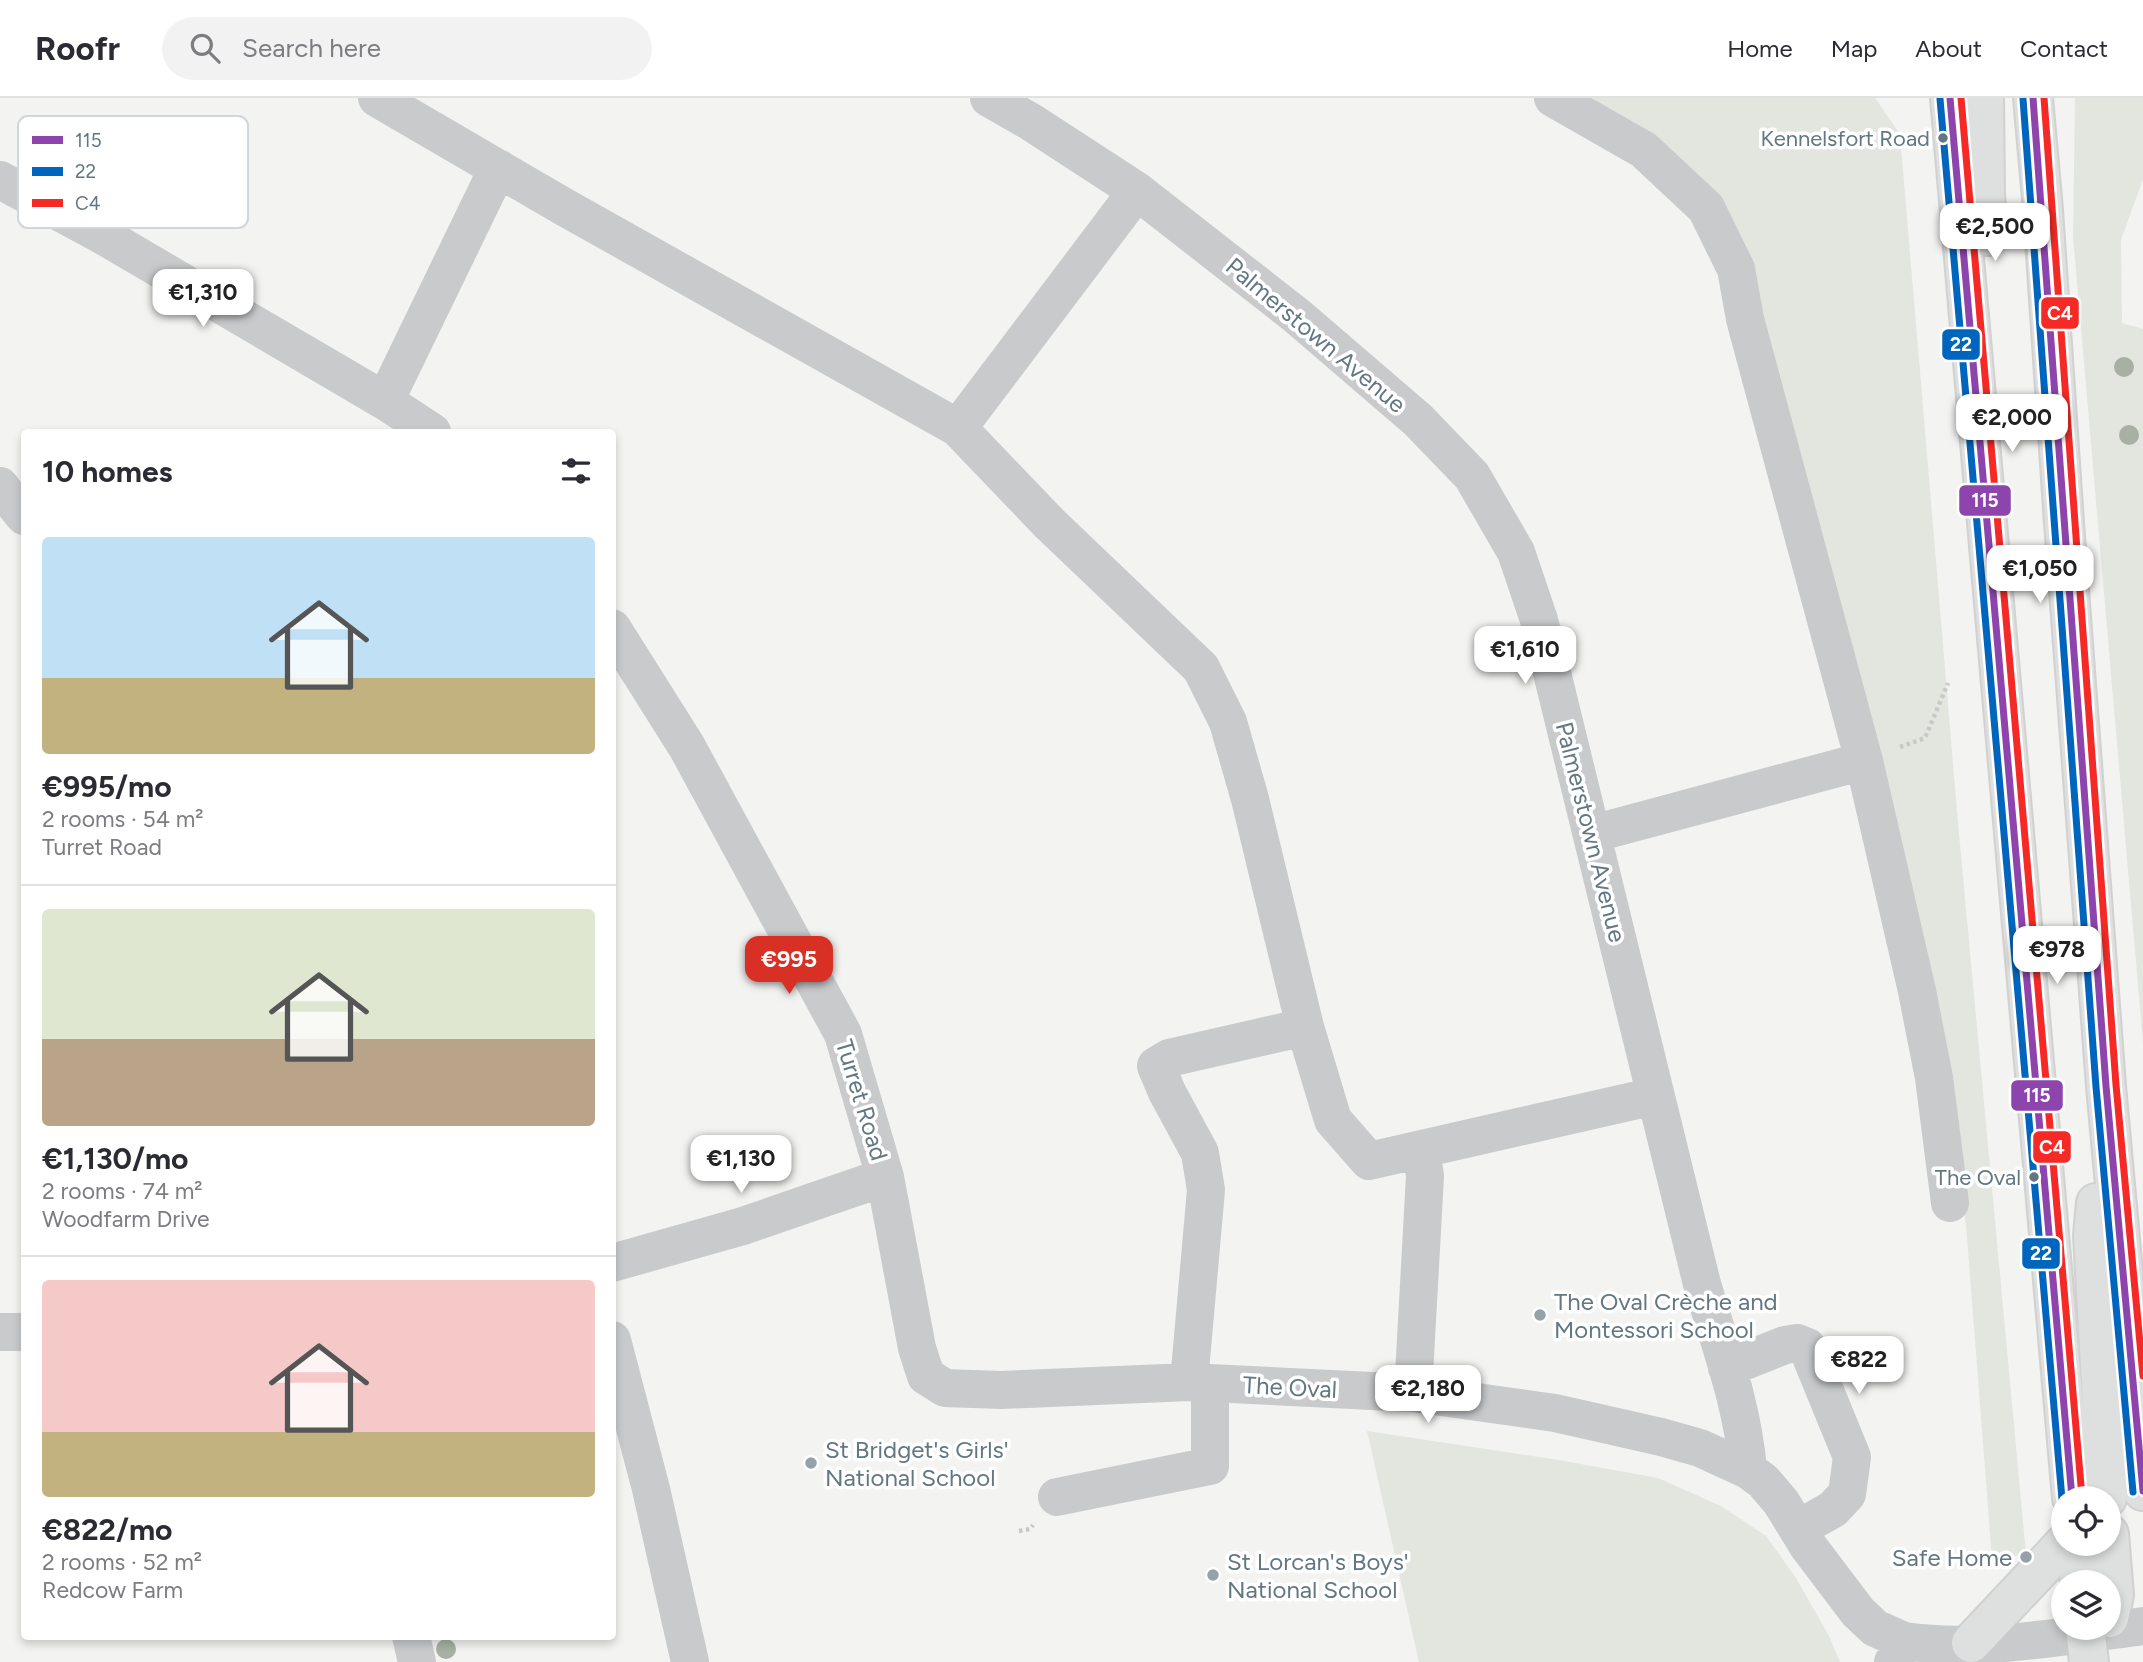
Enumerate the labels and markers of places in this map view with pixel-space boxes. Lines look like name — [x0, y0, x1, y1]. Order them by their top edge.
place label: Kennelsfort Road — [1760, 125, 1930, 152]
marker: Kennelsfort Road — [1936, 131, 1950, 145]
pin: €2,500 — [1938, 204, 2052, 263]
pin: €1,310 — [146, 270, 260, 329]
pin: €2,000 — [1955, 394, 2069, 454]
pin: €1,050 — [1983, 546, 2097, 605]
pin: €1,610 — [1468, 626, 1582, 686]
pin: €978 — [2016, 926, 2098, 986]
pin: €995 — [748, 936, 830, 996]
pin: €1,130 — [684, 1136, 798, 1195]
place label: The Oval — [1935, 1164, 2021, 1191]
marker: The Oval — [2027, 1170, 2041, 1184]
place label: The Oval Crèche and Montessori School — [1554, 1287, 1778, 1344]
marker: The Oval Crèche and Montessori School — [1532, 1307, 1548, 1323]
pin: €822 — [1818, 1336, 1900, 1396]
pin: €2,180 — [1371, 1366, 1485, 1425]
place label: St Bridget's Girls' National School — [825, 1435, 1009, 1492]
marker: St Bridget's Girls' National School — [803, 1455, 819, 1471]
place label: Safe Home — [1892, 1543, 2012, 1572]
place label: St Lorcan's Boys' National School — [1227, 1547, 1409, 1604]
marker: Safe Home — [2018, 1549, 2034, 1565]
marker: St Lorcan's Boys' National School — [1205, 1567, 1221, 1583]

